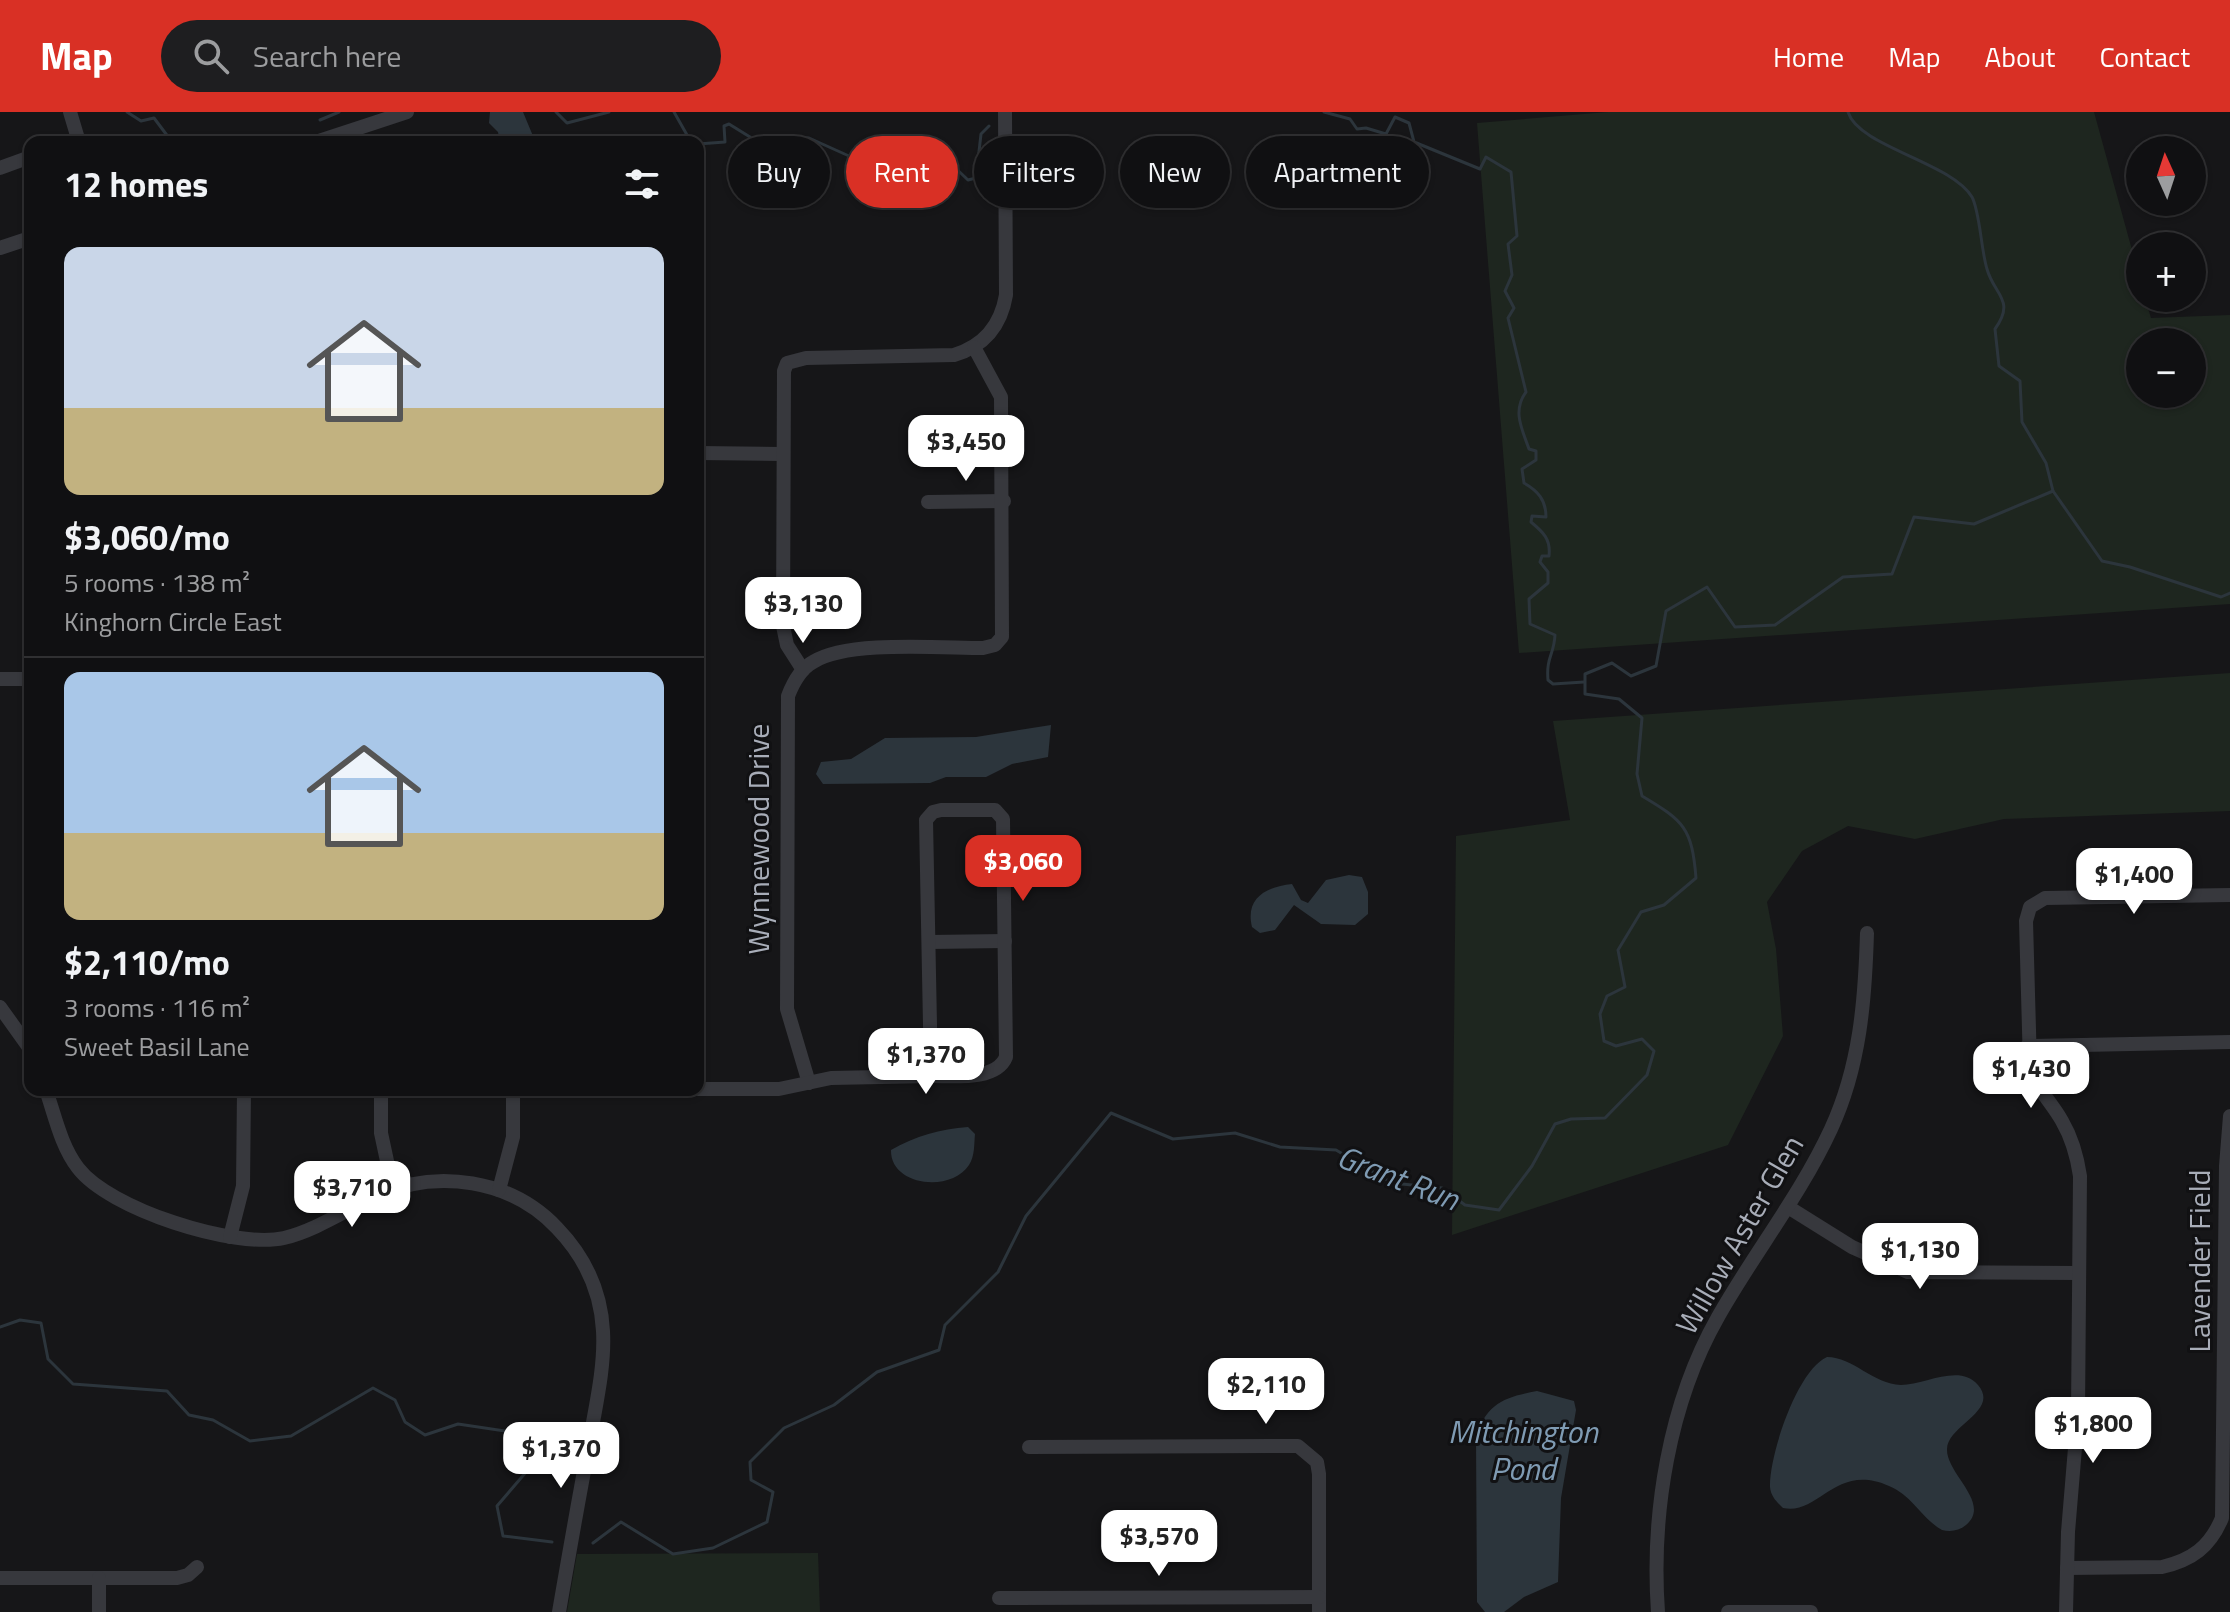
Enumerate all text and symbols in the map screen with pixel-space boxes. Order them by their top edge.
search box [161,20,721,92]
text: Map [40,27,113,85]
text: Search here [253,33,402,79]
icon: search [189,34,233,78]
text: Home [1773,35,1844,78]
text: Map [1888,35,1941,78]
text: About [1985,35,2055,78]
text: Contact [2099,35,2190,78]
chip: Buy [728,136,830,208]
chip: Rent [846,136,958,208]
chip: Filters [974,136,1104,208]
chip: New [1120,136,1230,208]
chip: Apartment [1246,136,1429,208]
north arrow [2126,136,2206,216]
map controls [2126,136,2206,408]
text: 12 homes [64,158,208,210]
icon: filters [620,162,664,206]
button: + [2126,232,2206,312]
icon: home [292,299,436,443]
button: − [2126,328,2206,408]
pin: $3,450 [901,415,1031,483]
text: $3,450 [926,421,1006,460]
text: $3,060/mo [64,511,230,563]
text: 5 rooms · 138 m² [64,563,250,602]
pin: $3,130 [738,577,868,645]
text: $3,130 [763,583,843,622]
text: Kinghorn Circle East [64,602,282,641]
icon: home [292,724,436,868]
street label: Wynnewood Drive [735,724,781,954]
pin: $3,060 [958,835,1088,903]
text: $3,060 [983,841,1063,880]
pin: $1,400 [2069,848,2199,916]
text: $1,400 [2094,854,2174,893]
text: $2,110/mo [64,936,230,988]
text: 3 rooms · 116 m² [64,988,250,1027]
text: Sweet Basil Lane [64,1027,250,1066]
pin: $1,370 [861,1028,991,1096]
text: $1,370 [886,1034,966,1073]
pin: $1,430 [1966,1042,2096,1110]
text: $1,430 [1991,1048,2071,1087]
street label: Willow Aster Glen [1663,1126,1815,1343]
water label: Grant Run [1330,1132,1467,1223]
pin: $3,710 [287,1161,417,1229]
text: $3,710 [312,1167,392,1206]
street label: Lavender Field [2176,1170,2222,1352]
pin: $1,130 [1855,1223,1985,1291]
text: $1,130 [1880,1229,1960,1268]
pin: $2,110 [1201,1358,1331,1426]
text: $2,110 [1226,1364,1306,1403]
pin: $1,800 [2028,1397,2158,1465]
text: $1,800 [2053,1403,2133,1442]
water label: Mitchington Pond [1448,1407,1599,1492]
pin: $1,370 [496,1422,626,1490]
text: $1,370 [521,1428,601,1467]
pin: $3,570 [1094,1510,1224,1578]
text: $3,570 [1119,1516,1199,1555]

